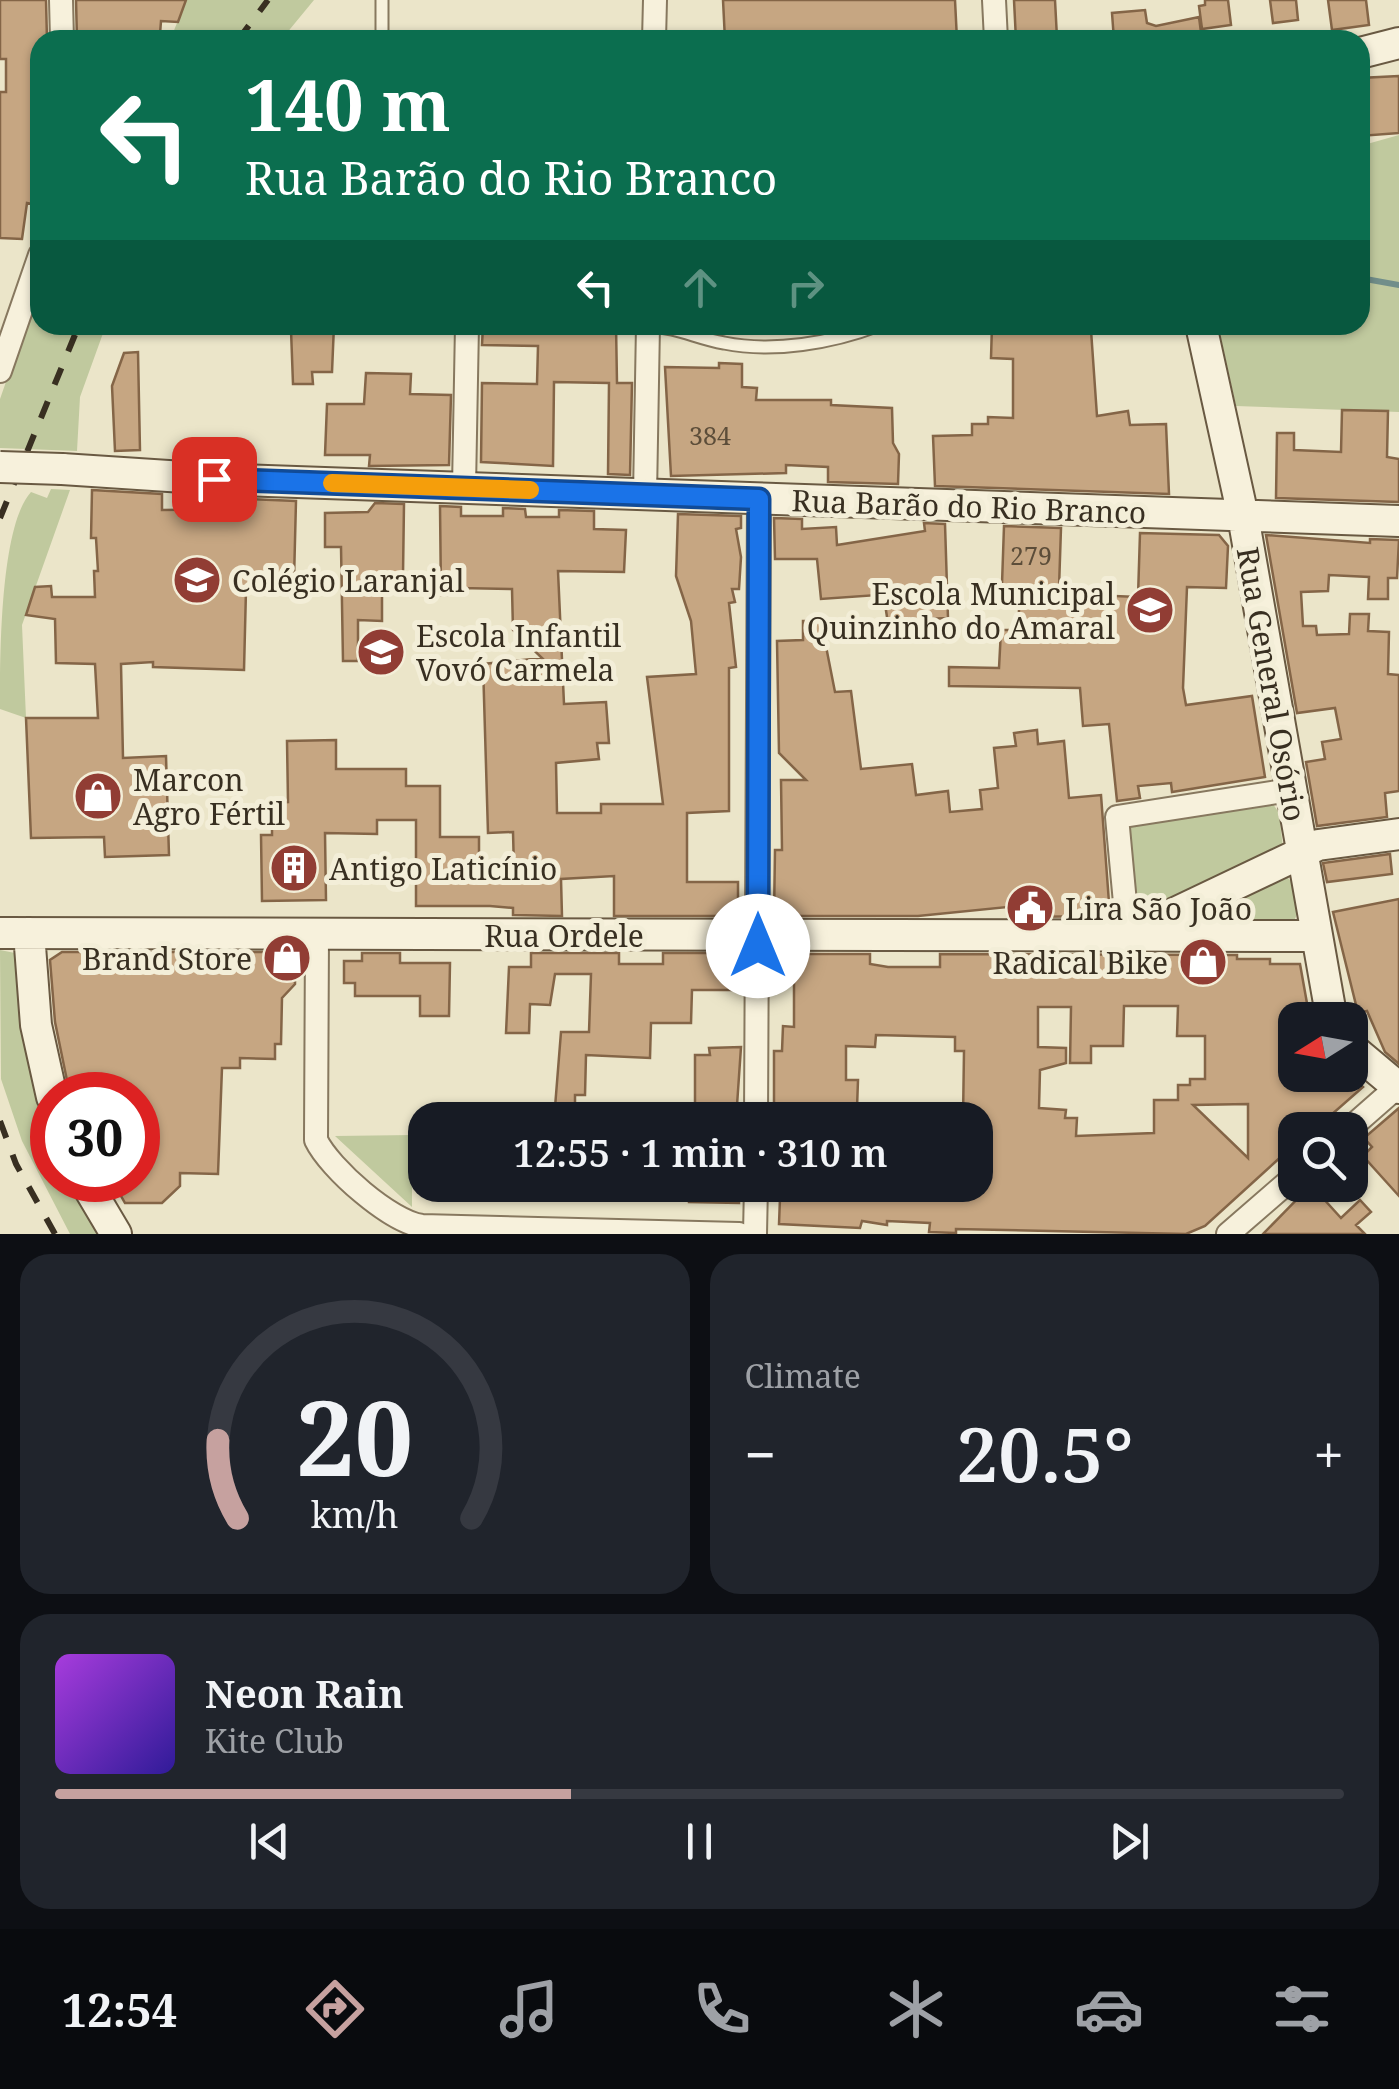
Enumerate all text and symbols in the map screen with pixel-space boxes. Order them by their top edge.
text: 140 m [245,56,451,152]
icon: left [80,70,210,200]
text: Rua Barão do Rio Branco [245,147,777,208]
icon: left [568,260,623,315]
icon: ahead [673,260,728,315]
icon: right [778,260,833,315]
house number: 384 [689,418,731,452]
pin [172,437,257,522]
icon: arrive [187,452,242,507]
street label: Rua Barão do Rio Branco [791,479,1147,533]
house number: 279 [1010,538,1052,572]
street label: Rua General Osório [1228,544,1316,824]
school or university icon: Colégio Laranjal [171,554,223,606]
place label: Colégio Laranjal [232,560,464,601]
place label: Escola Municipal Quinzinho do Amaral [807,573,1115,648]
school or university icon: Escola Municipal Quinzinho do Amaral [1124,584,1176,636]
place label: Escola Infantil Vovó Carmela [416,615,621,690]
school or university icon: Escola Infantil Vovó Carmela [355,626,407,678]
place label: Marcon Agro Fértil [133,759,285,834]
shop icon: Marcon Agro Fértil [72,770,124,822]
building icon: Antigo Laticínio [268,842,320,894]
place label: Antigo Laticínio [329,848,557,889]
public building icon: Lira São João [1004,882,1056,934]
place label: Lira São João [1065,888,1252,929]
position arrow [706,894,810,998]
street label: Rua Ordele [484,915,644,956]
shop icon: Brand Store [261,932,313,984]
shop icon: Radical Bike [1177,936,1229,988]
place label: Brand Store [82,938,252,979]
place label: Radical Bike [992,942,1168,983]
north arrow [1278,1002,1368,1092]
map controls [1278,1002,1368,1202]
speed limit sign: 30 [30,1072,160,1202]
button: search [1278,1112,1368,1202]
text: 12:55 · 1 min · 310 m [513,1126,888,1178]
text: Climate [745,1354,861,1397]
text: 20 [296,1365,414,1506]
text: 20.5° [956,1402,1134,1504]
text: − [745,1416,776,1491]
text: + [1313,1416,1344,1491]
text: km/h [311,1490,399,1538]
text: Neon Rain [205,1667,404,1719]
text: Kite Club [205,1719,344,1762]
icon: previous [242,1814,297,1869]
icon: pause [672,1814,727,1869]
icon: next [1102,1814,1157,1869]
icon: directions [300,1974,370,2044]
icon: music [494,1974,564,2044]
icon: phone [687,1974,757,2044]
icon: climate [881,1974,951,2044]
icon: car [1074,1974,1144,2044]
icon: filters [1267,1974,1337,2044]
text: 12:54 [62,1979,177,2040]

